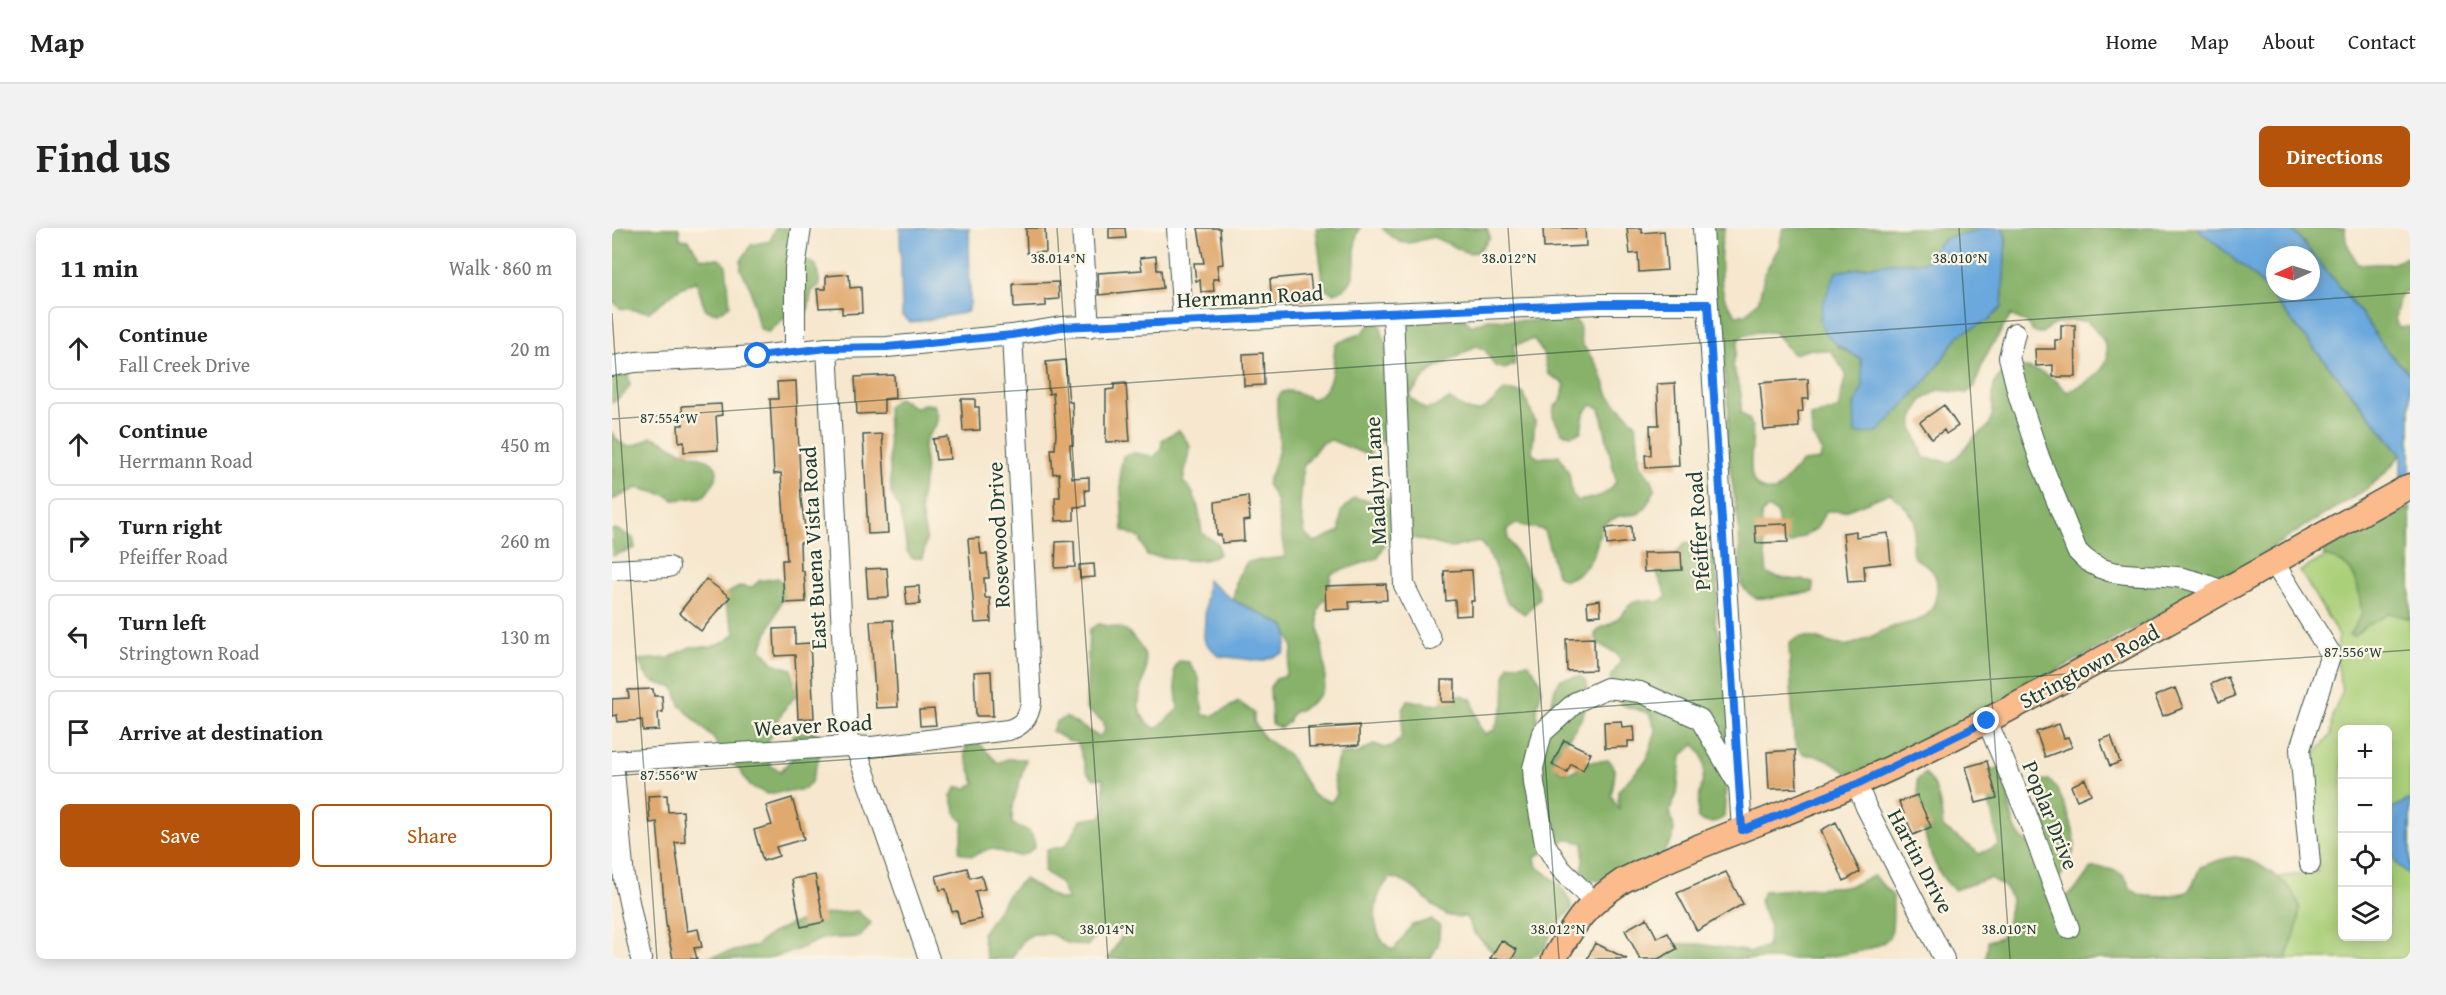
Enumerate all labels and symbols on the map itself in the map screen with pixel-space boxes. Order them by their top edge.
north arrow [2266,246,2320,300]
text: 38.014°N [1031,247,1086,268]
text: 38.012°N [1482,247,1537,268]
text: 38.010°N [1933,247,1988,268]
street label: Herrmann Road [1176,276,1324,316]
route start [744,342,770,368]
text: 87.554°W [640,407,698,428]
street label: Madalyn Lane [1356,416,1394,546]
street label: East Buena Vista Road [792,445,834,650]
street label: Rosewood Drive [978,461,1018,609]
street label: Pfeiffer Road [1678,470,1718,592]
street label: Stringtown Road [2013,615,2165,716]
text: 87.556°W [2324,641,2382,662]
street label: Weaver Road [753,706,873,744]
route end [1973,707,1999,733]
street label: Poplar Drive [2015,756,2087,874]
text: 87.556°W [640,764,698,785]
street label: Hartin Drive [1880,803,1962,919]
text: 38.014°N [1080,918,1135,939]
text: 38.012°N [1531,918,1586,939]
text: 38.010°N [1982,918,2037,939]

